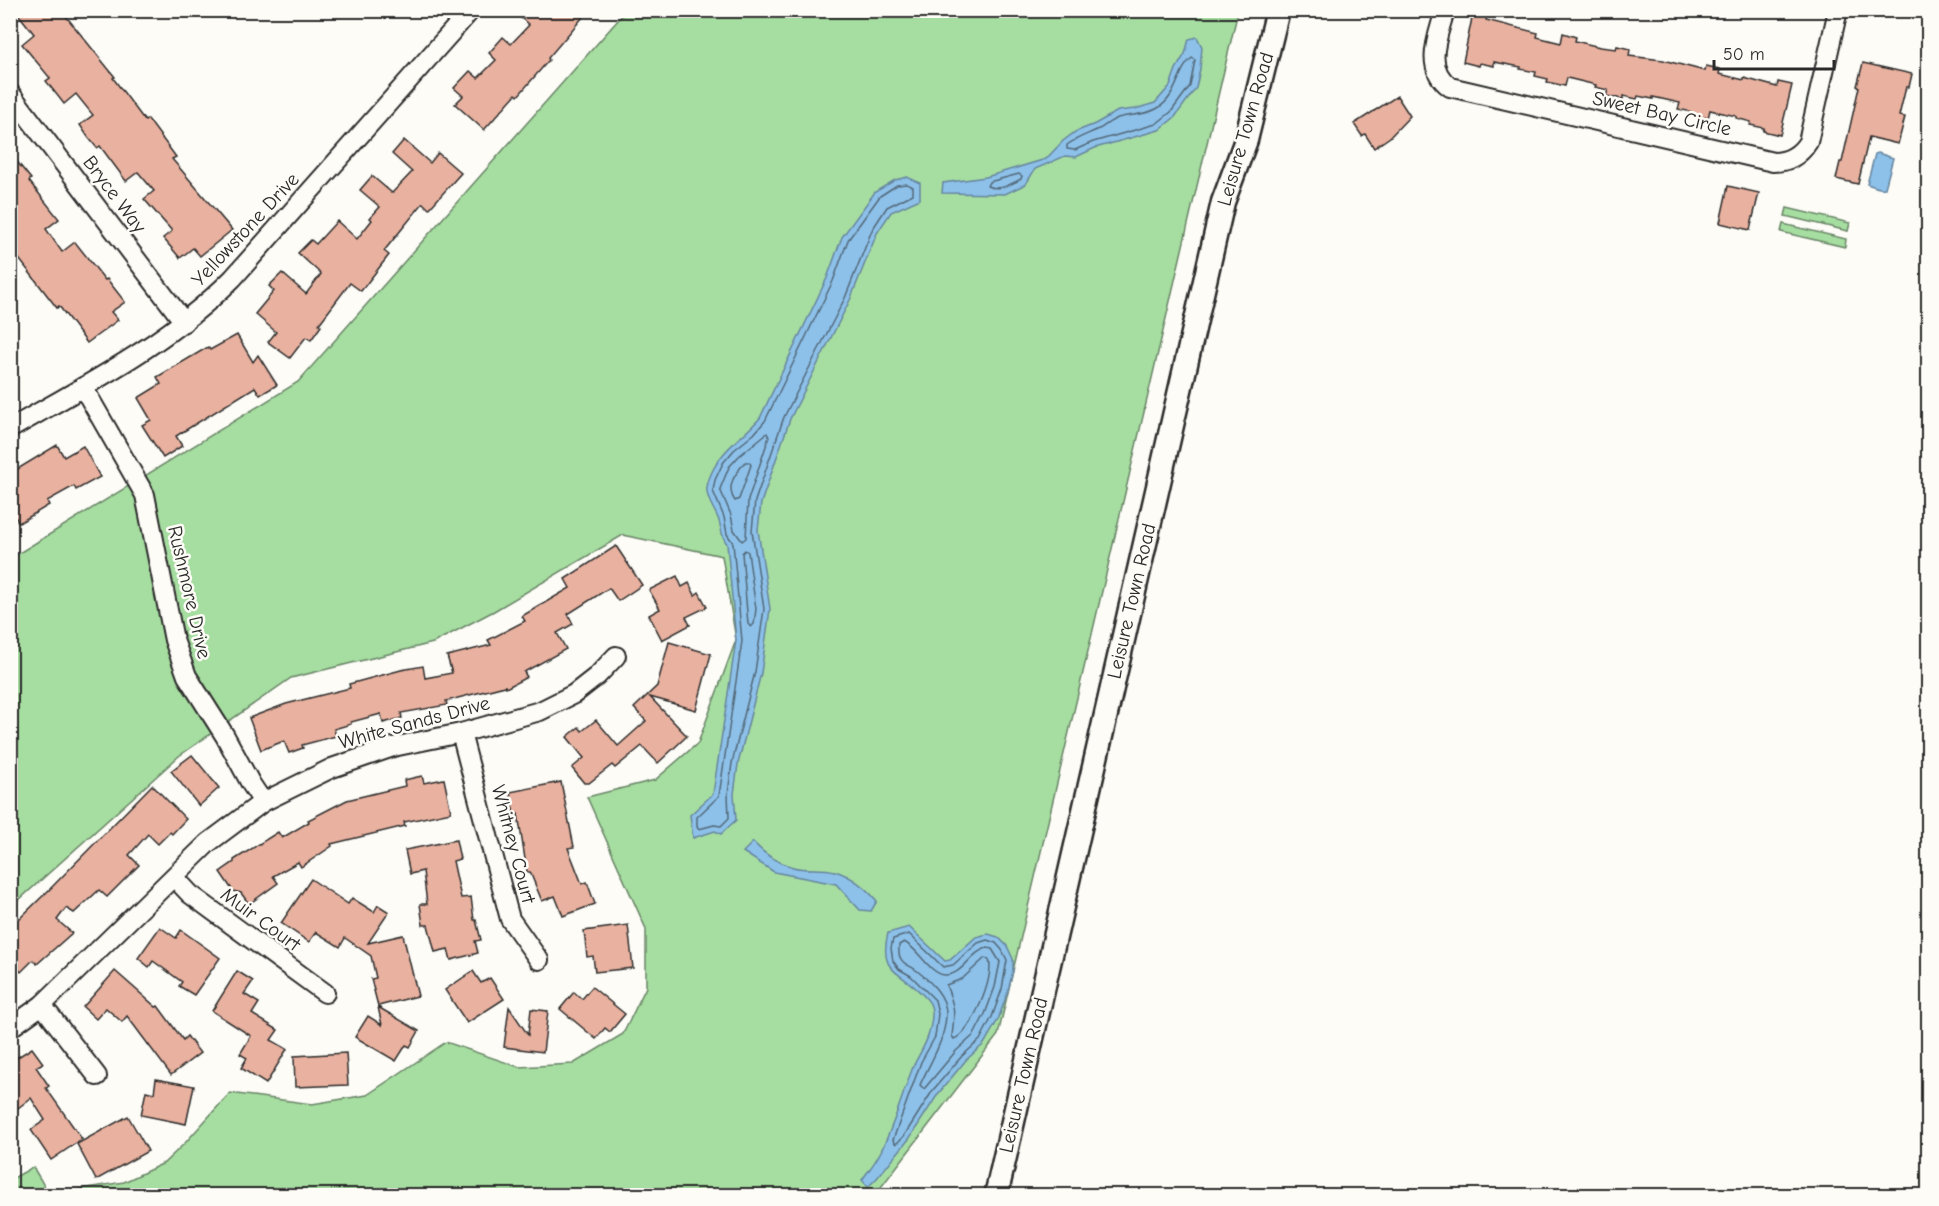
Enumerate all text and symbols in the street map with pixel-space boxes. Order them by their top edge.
scale bar [1714,33,1834,71]
text: 50 m [1723,44,1765,65]
street label: Leisure Town Road [1213,50,1278,209]
street label: Sweet Bay Circle [1590,86,1733,141]
street label: Bryce Way [78,151,151,237]
street label: Yellowstone Drive [187,168,304,291]
street label: Leisure Town Road [1102,521,1161,681]
street label: Rushmore Drive [163,523,216,661]
street label: White Sands Drive [336,691,492,754]
street label: Whitney Court [487,782,541,907]
street label: Muir Court [216,883,306,957]
street label: Leisure Town Road [994,995,1053,1155]

